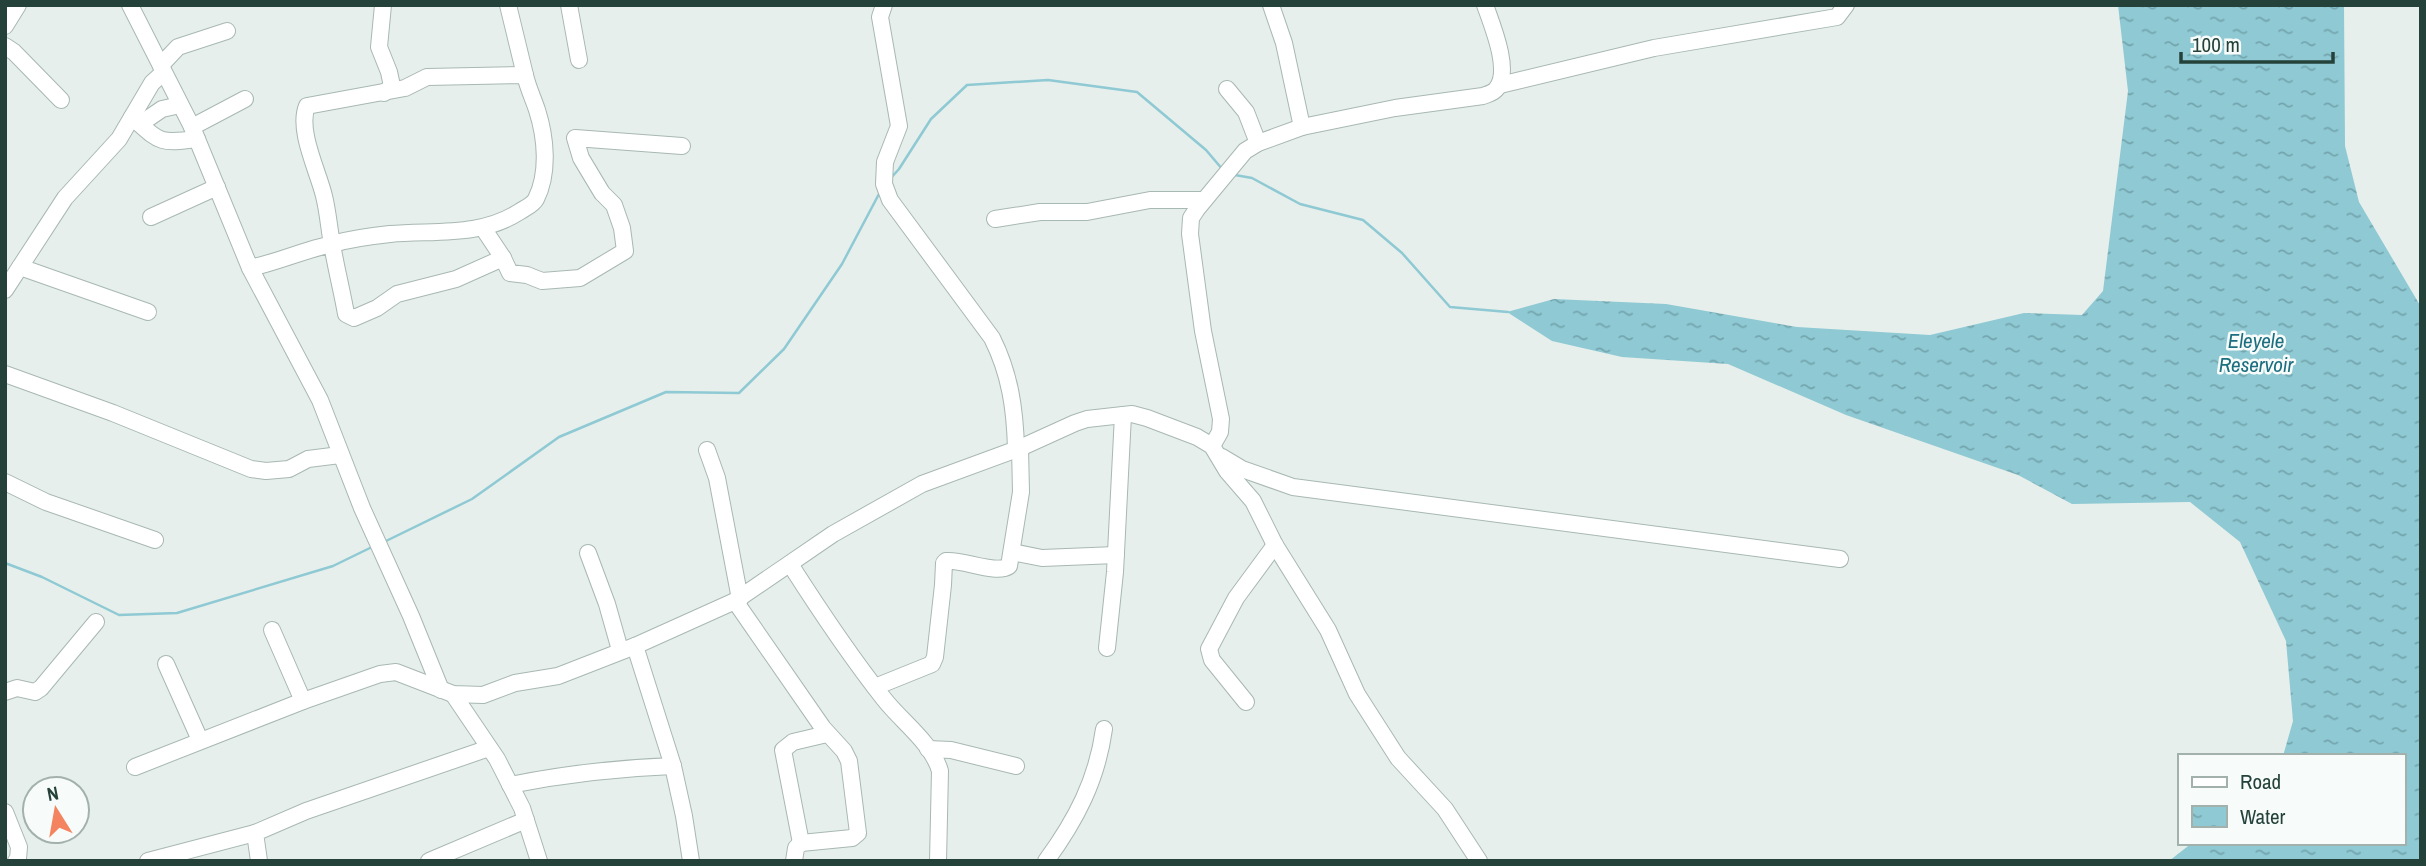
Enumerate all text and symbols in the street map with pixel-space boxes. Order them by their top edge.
scale bar [2181,21,2333,65]
text: 100 m [2192,30,2240,59]
water label: Eleyele Reservoir [2219,326,2295,379]
legend [2178,754,2405,845]
text: Road [2240,767,2281,796]
north arrow [21,775,91,845]
text: N [45,779,61,807]
text: Water [2240,802,2286,831]

